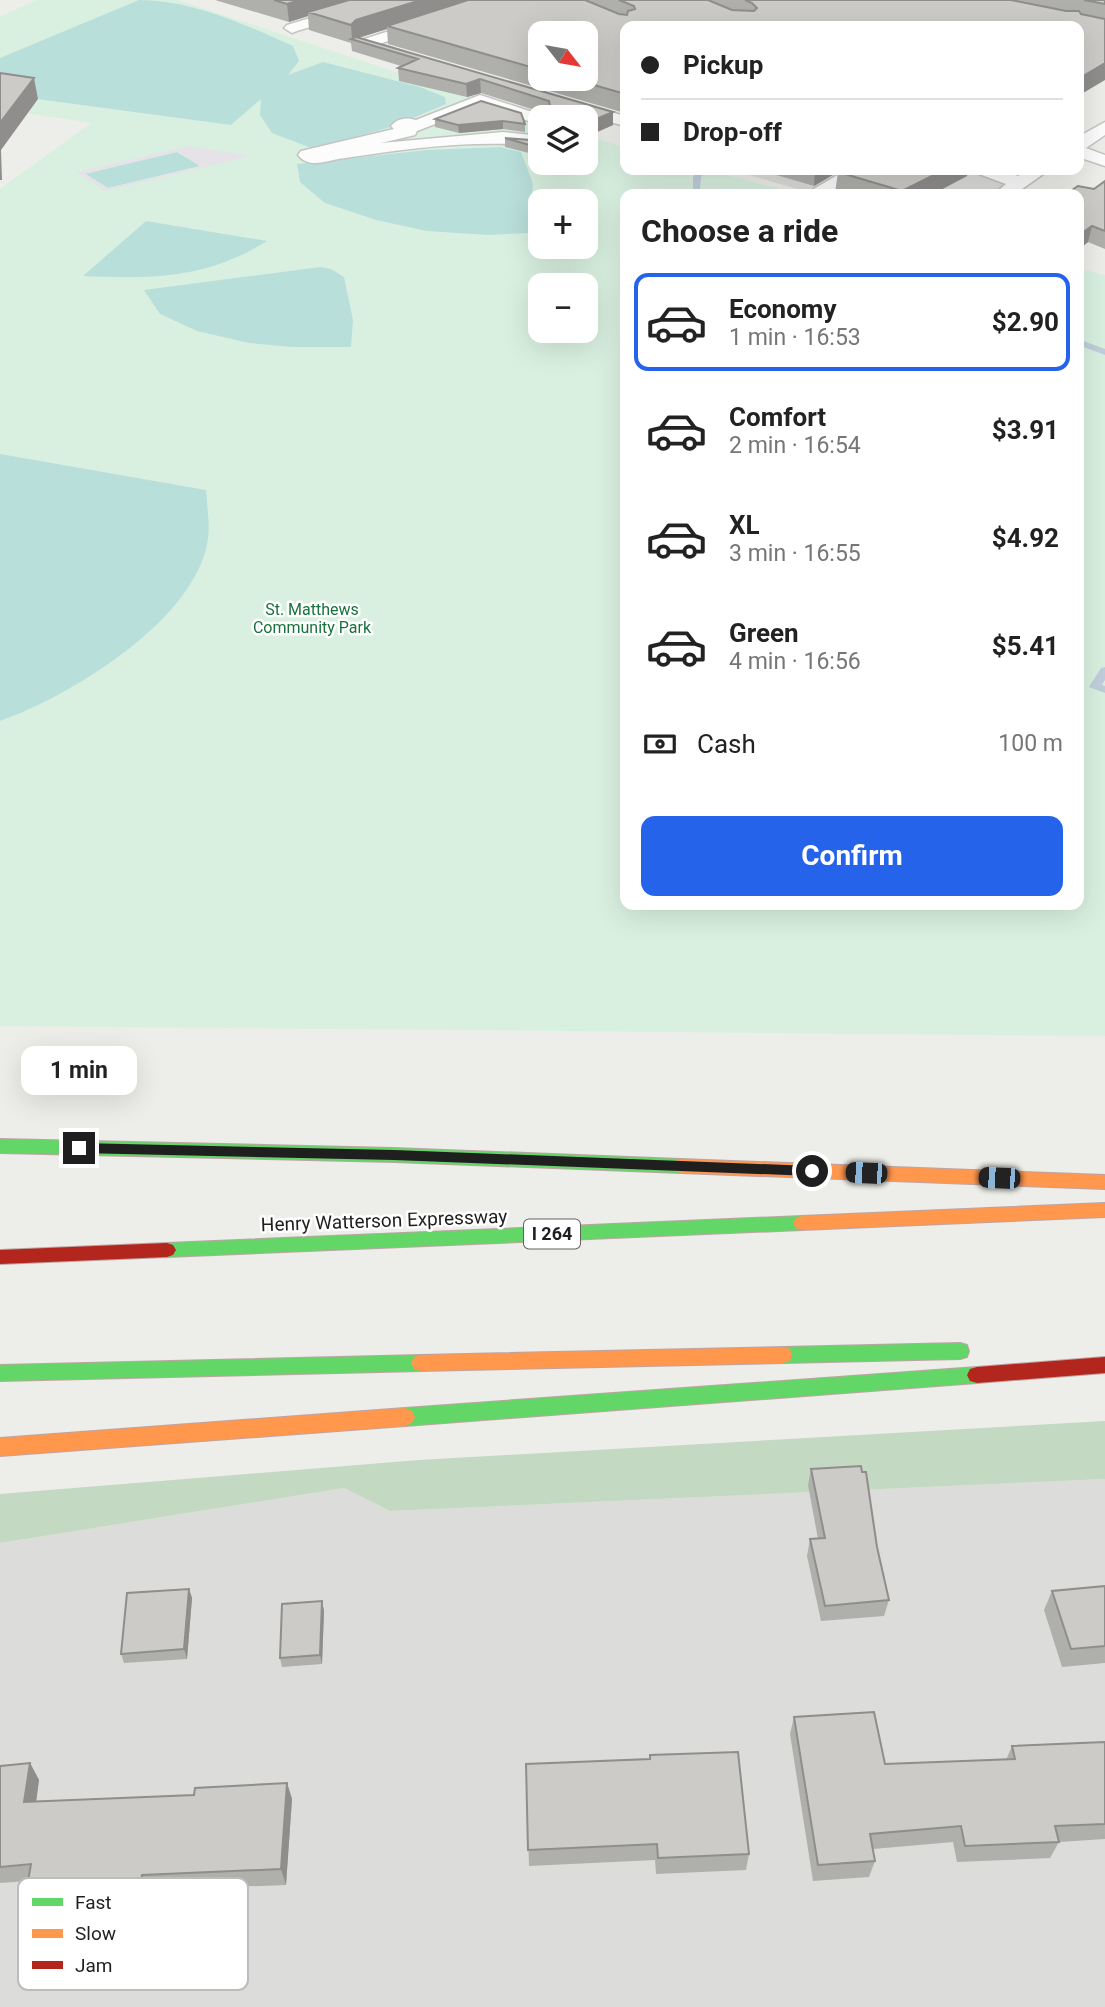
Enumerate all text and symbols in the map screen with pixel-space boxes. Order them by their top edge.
north arrow [528,21,598,91]
map controls [528,21,598,343]
text: Pickup [683,50,763,80]
button: layers [528,105,598,175]
text: Drop-off [683,117,782,147]
button: + [528,189,598,259]
text: Choose a ride [641,212,838,250]
button: − [528,273,598,343]
icon: car [645,291,708,354]
text: Economy [729,294,836,324]
text: $2.90 [992,307,1059,337]
text: 1 min · 16:53 [729,324,861,351]
icon: car [645,399,708,462]
text: Comfort [729,402,826,432]
text: $3.91 [992,415,1059,445]
text: 2 min · 16:54 [729,432,861,459]
icon: car [645,507,708,570]
text: XL [729,510,760,540]
text: $4.92 [992,523,1059,553]
text: 3 min · 16:55 [729,540,861,567]
park label: St. Matthews Community Park [253,600,372,637]
icon: car [645,615,708,678]
text: Green [729,618,799,648]
text: $5.41 [992,631,1059,661]
text: 4 min · 16:56 [729,648,861,675]
icon: cash [641,725,679,763]
text: Cash [697,729,756,759]
text: 100 m [998,730,1063,757]
button: Confirm [641,816,1063,896]
callout: 1 min [21,1046,137,1096]
text: 1 min [50,1057,108,1084]
route end [63,1132,95,1164]
route start [796,1155,828,1187]
car [845,1162,888,1184]
car [978,1167,1021,1189]
street label: Henry Watterson Expressway [260,1205,508,1236]
road number: I 264 [524,1219,580,1248]
legend [18,1878,248,1990]
text: Fast [75,1891,112,1914]
text: Slow [75,1922,116,1945]
text: Jam [75,1954,112,1977]

